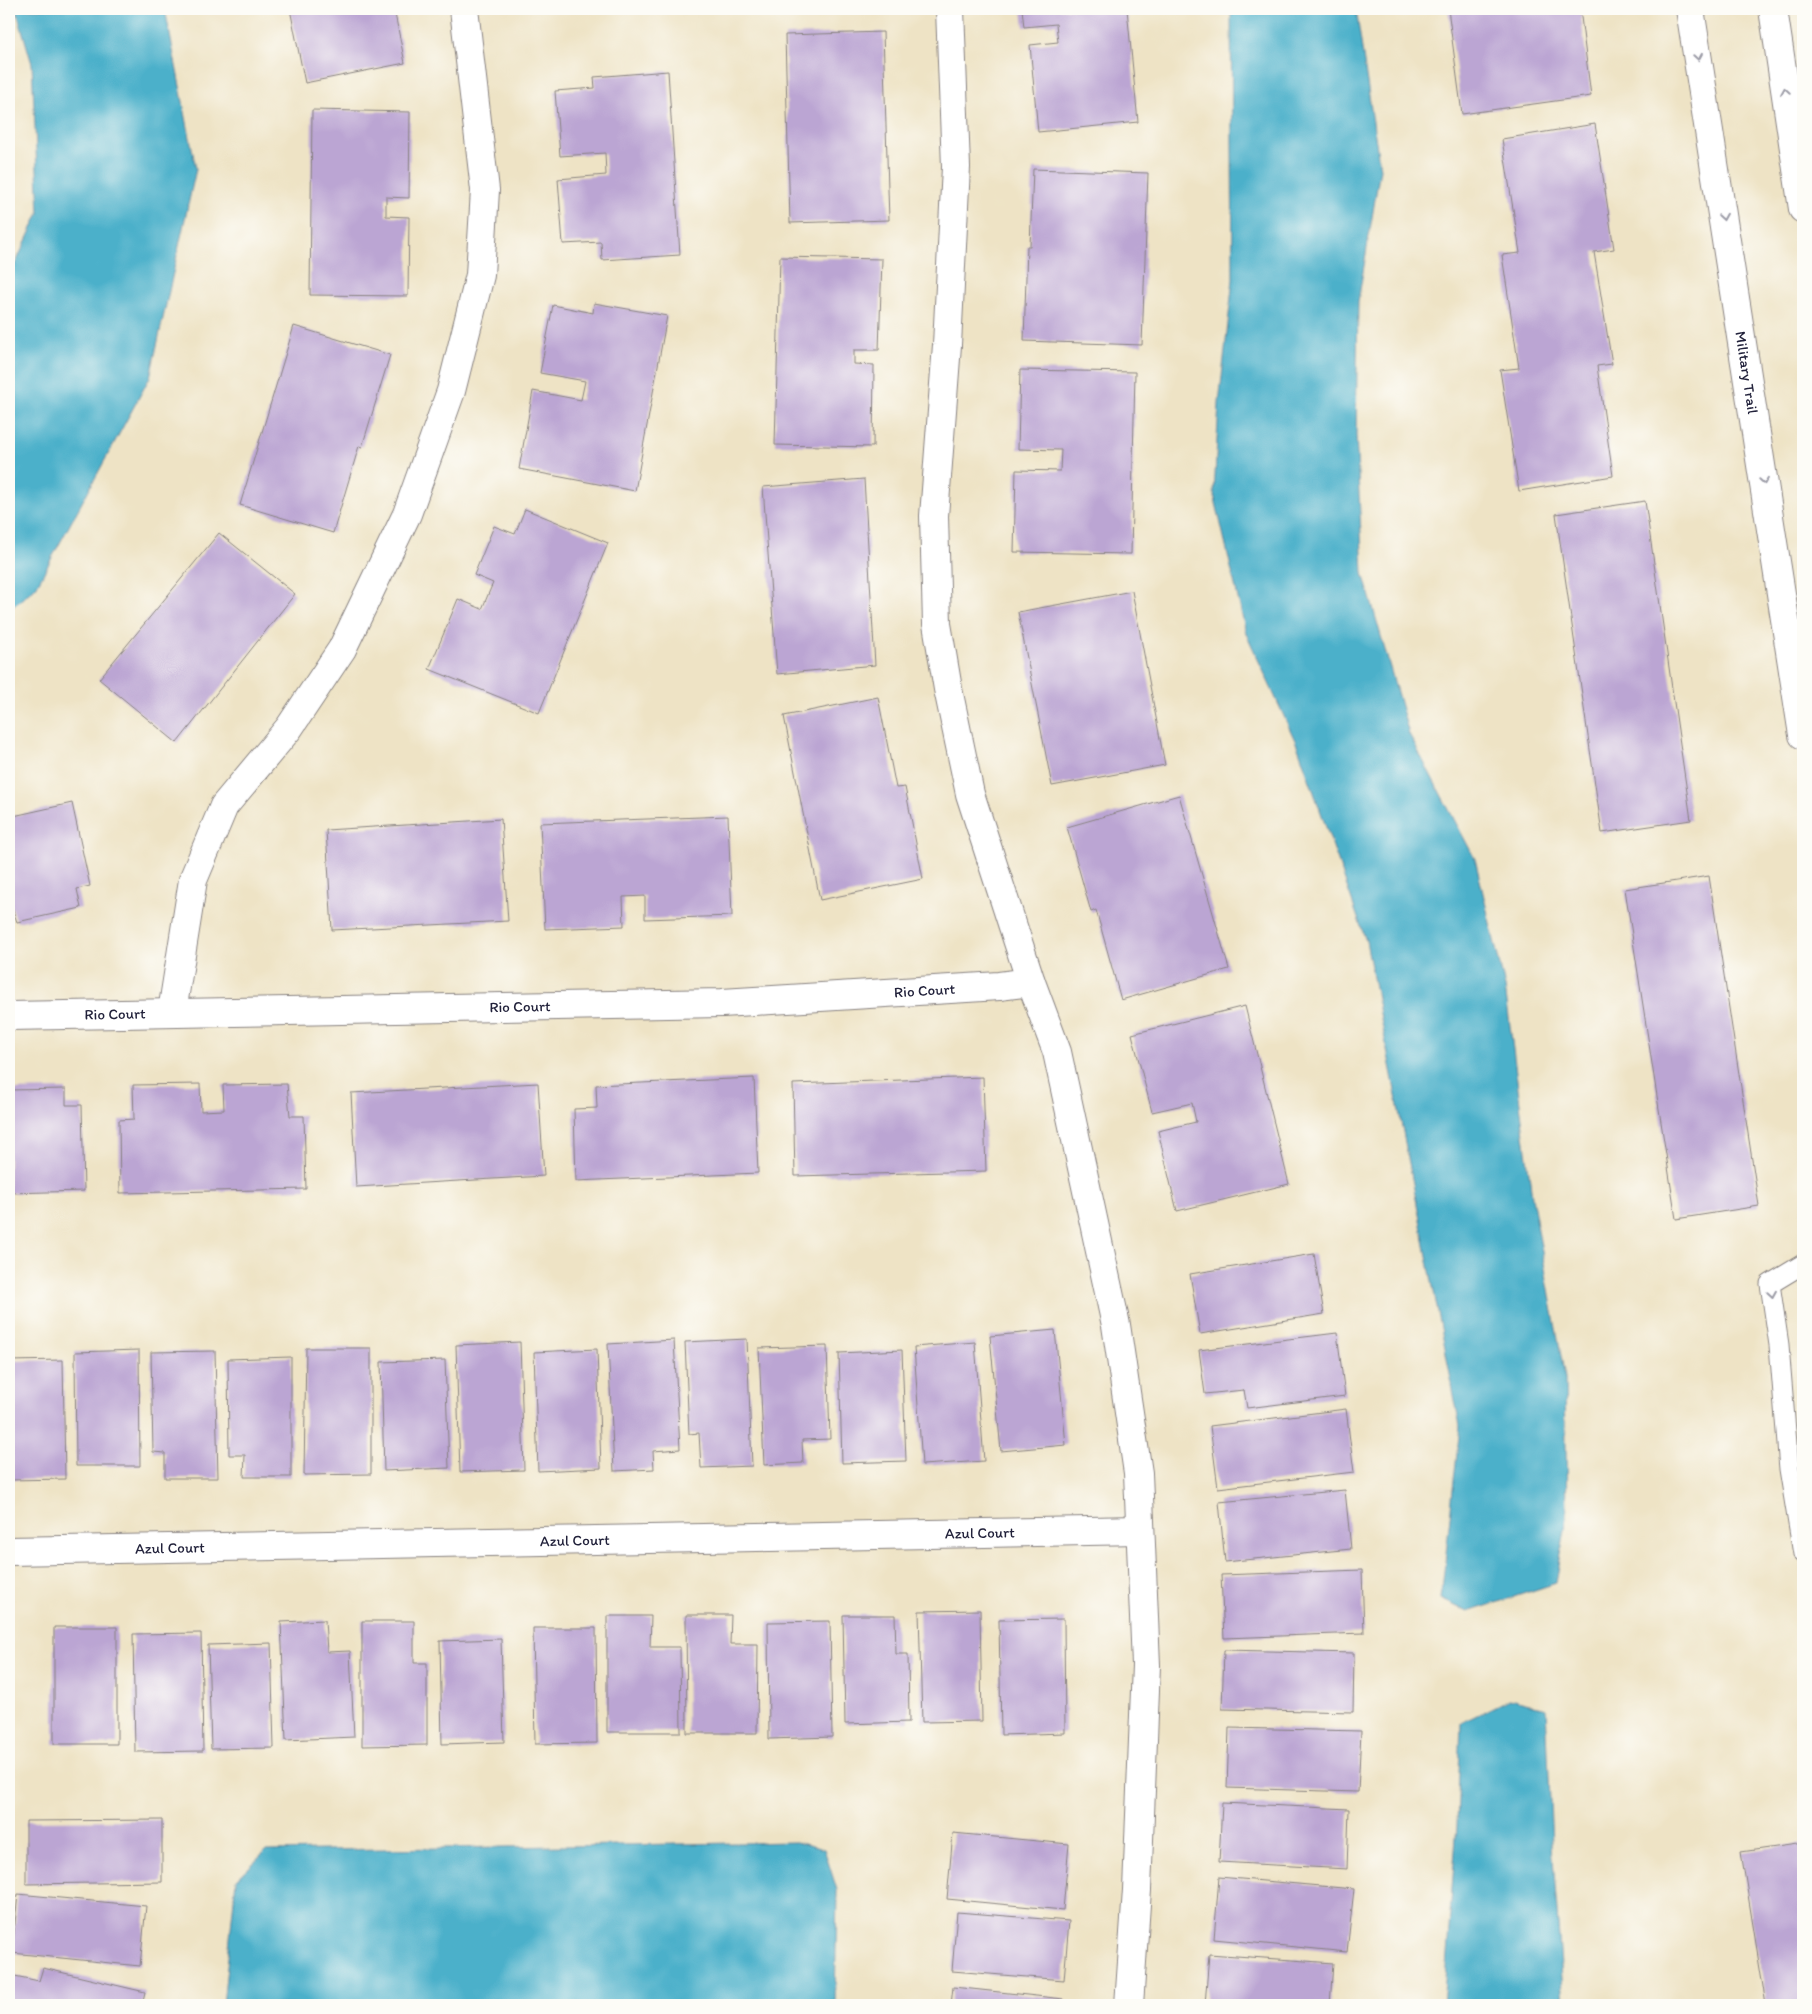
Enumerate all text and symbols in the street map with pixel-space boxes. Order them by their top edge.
one-way arrow [1692,53,1702,61]
one-way arrow [1781,87,1791,96]
one-way arrow [1717,213,1727,222]
street label: Military Trail [1731,330,1762,416]
one-way arrow [1758,477,1768,485]
street label: Rio Court [893,980,956,1001]
street label: Rio Court [489,997,551,1016]
street label: Rio Court [84,1005,146,1024]
one-way arrow [1766,1290,1776,1298]
street label: Azul Court [945,1523,1015,1543]
street label: Azul Court [540,1531,610,1550]
street label: Azul Court [135,1538,205,1558]

